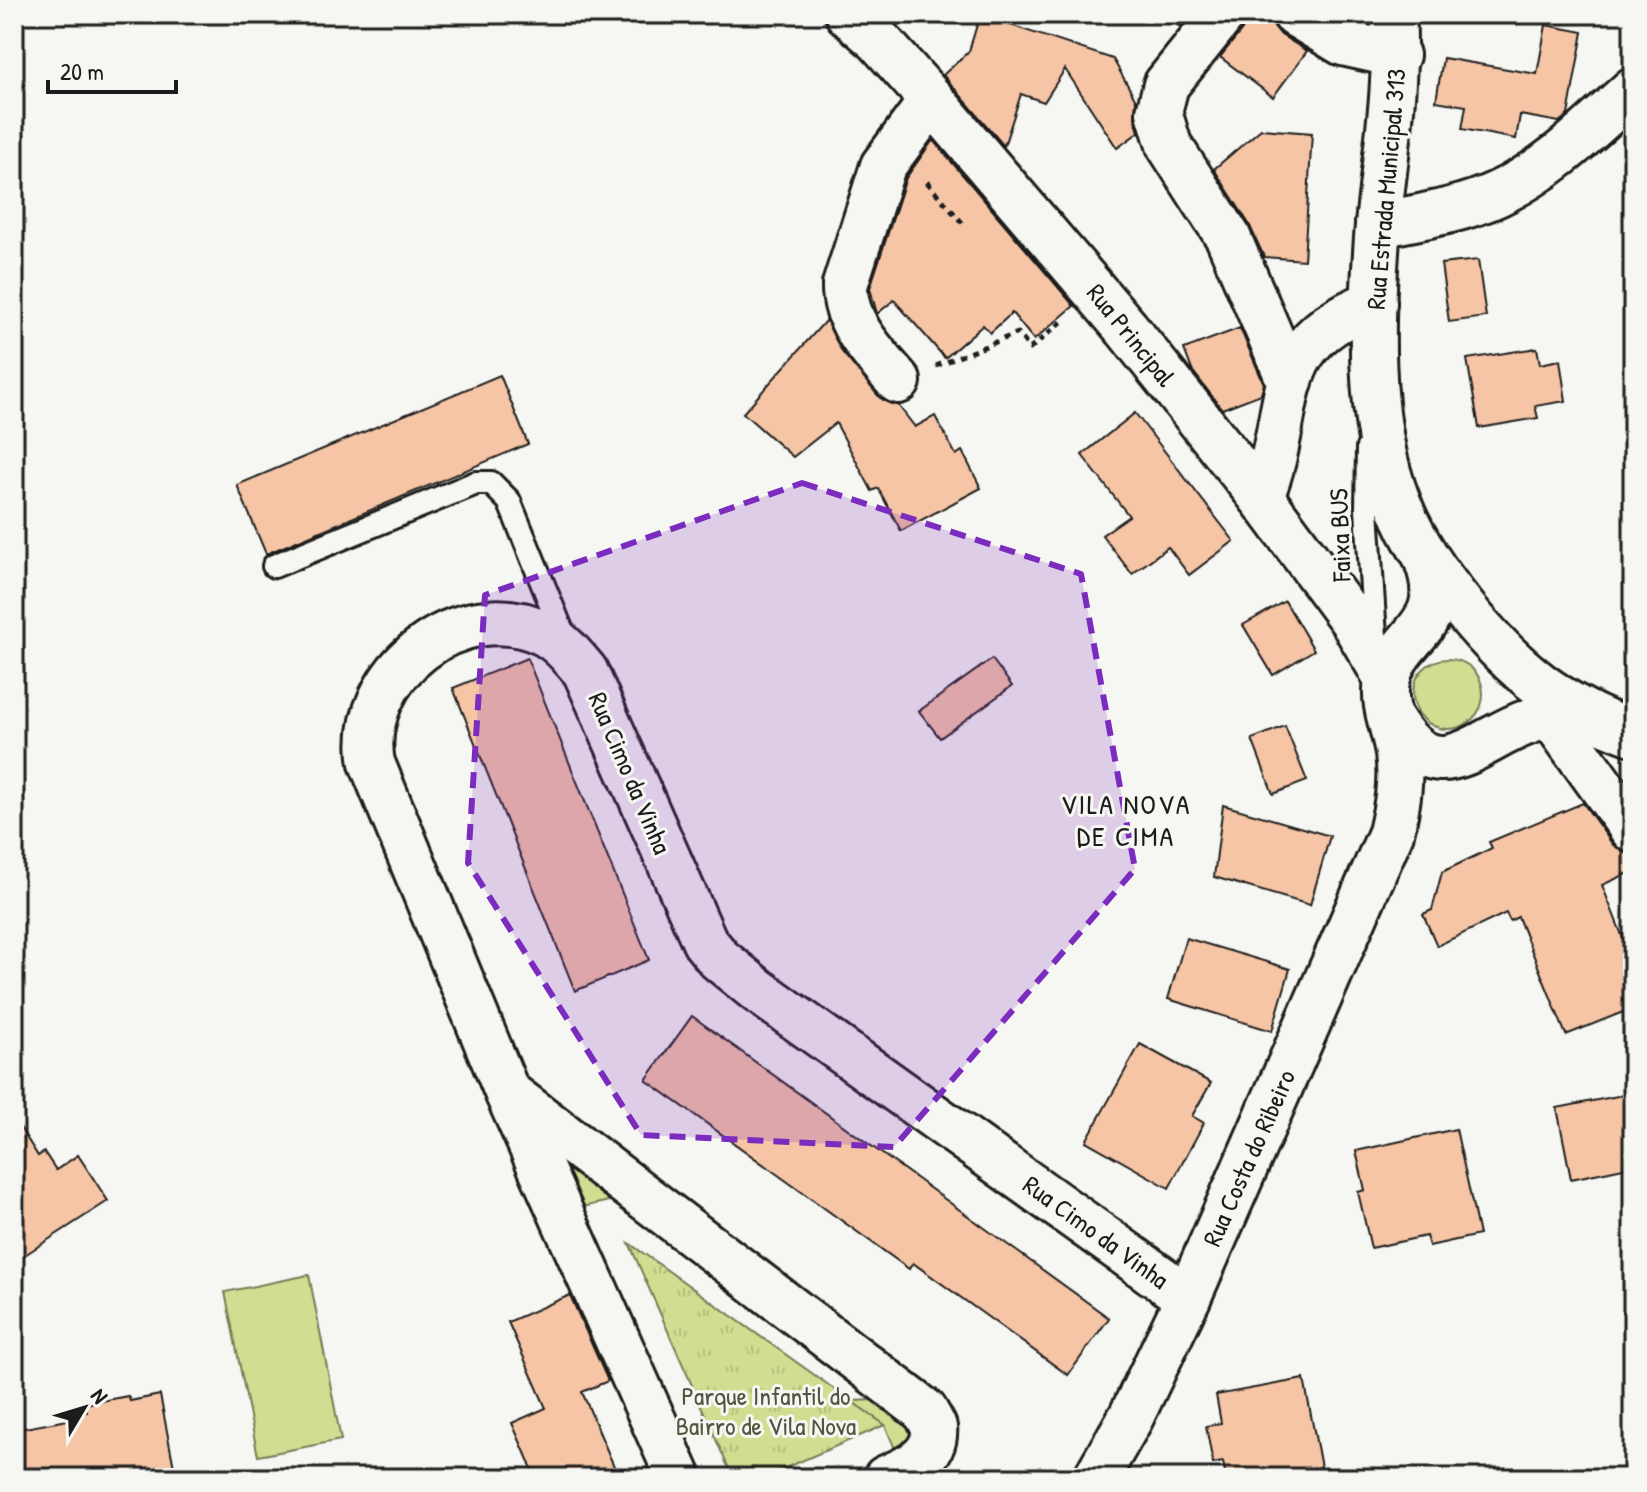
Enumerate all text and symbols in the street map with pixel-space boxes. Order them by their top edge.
scale bar [48,44,176,94]
text: 20 m [60,55,104,87]
street label: Rua Estrada Municipal 313 [1358,67,1413,311]
street label: Rua Principal [1079,276,1184,393]
street label: Faixa BUS [1320,488,1359,583]
street label: Rua Cimo da Vinha [581,687,680,859]
district label: VILA NOVA DE CIMA [1061,785,1191,855]
street label: Rua Costa do Ribeiro [1194,1064,1303,1252]
street label: Rua Cimo da Vinha [1016,1167,1176,1296]
north arrow [44,1368,124,1448]
park label: Parque Infantil do Bairro de Vila Nova [676,1378,856,1443]
text: N [84,1382,115,1410]

